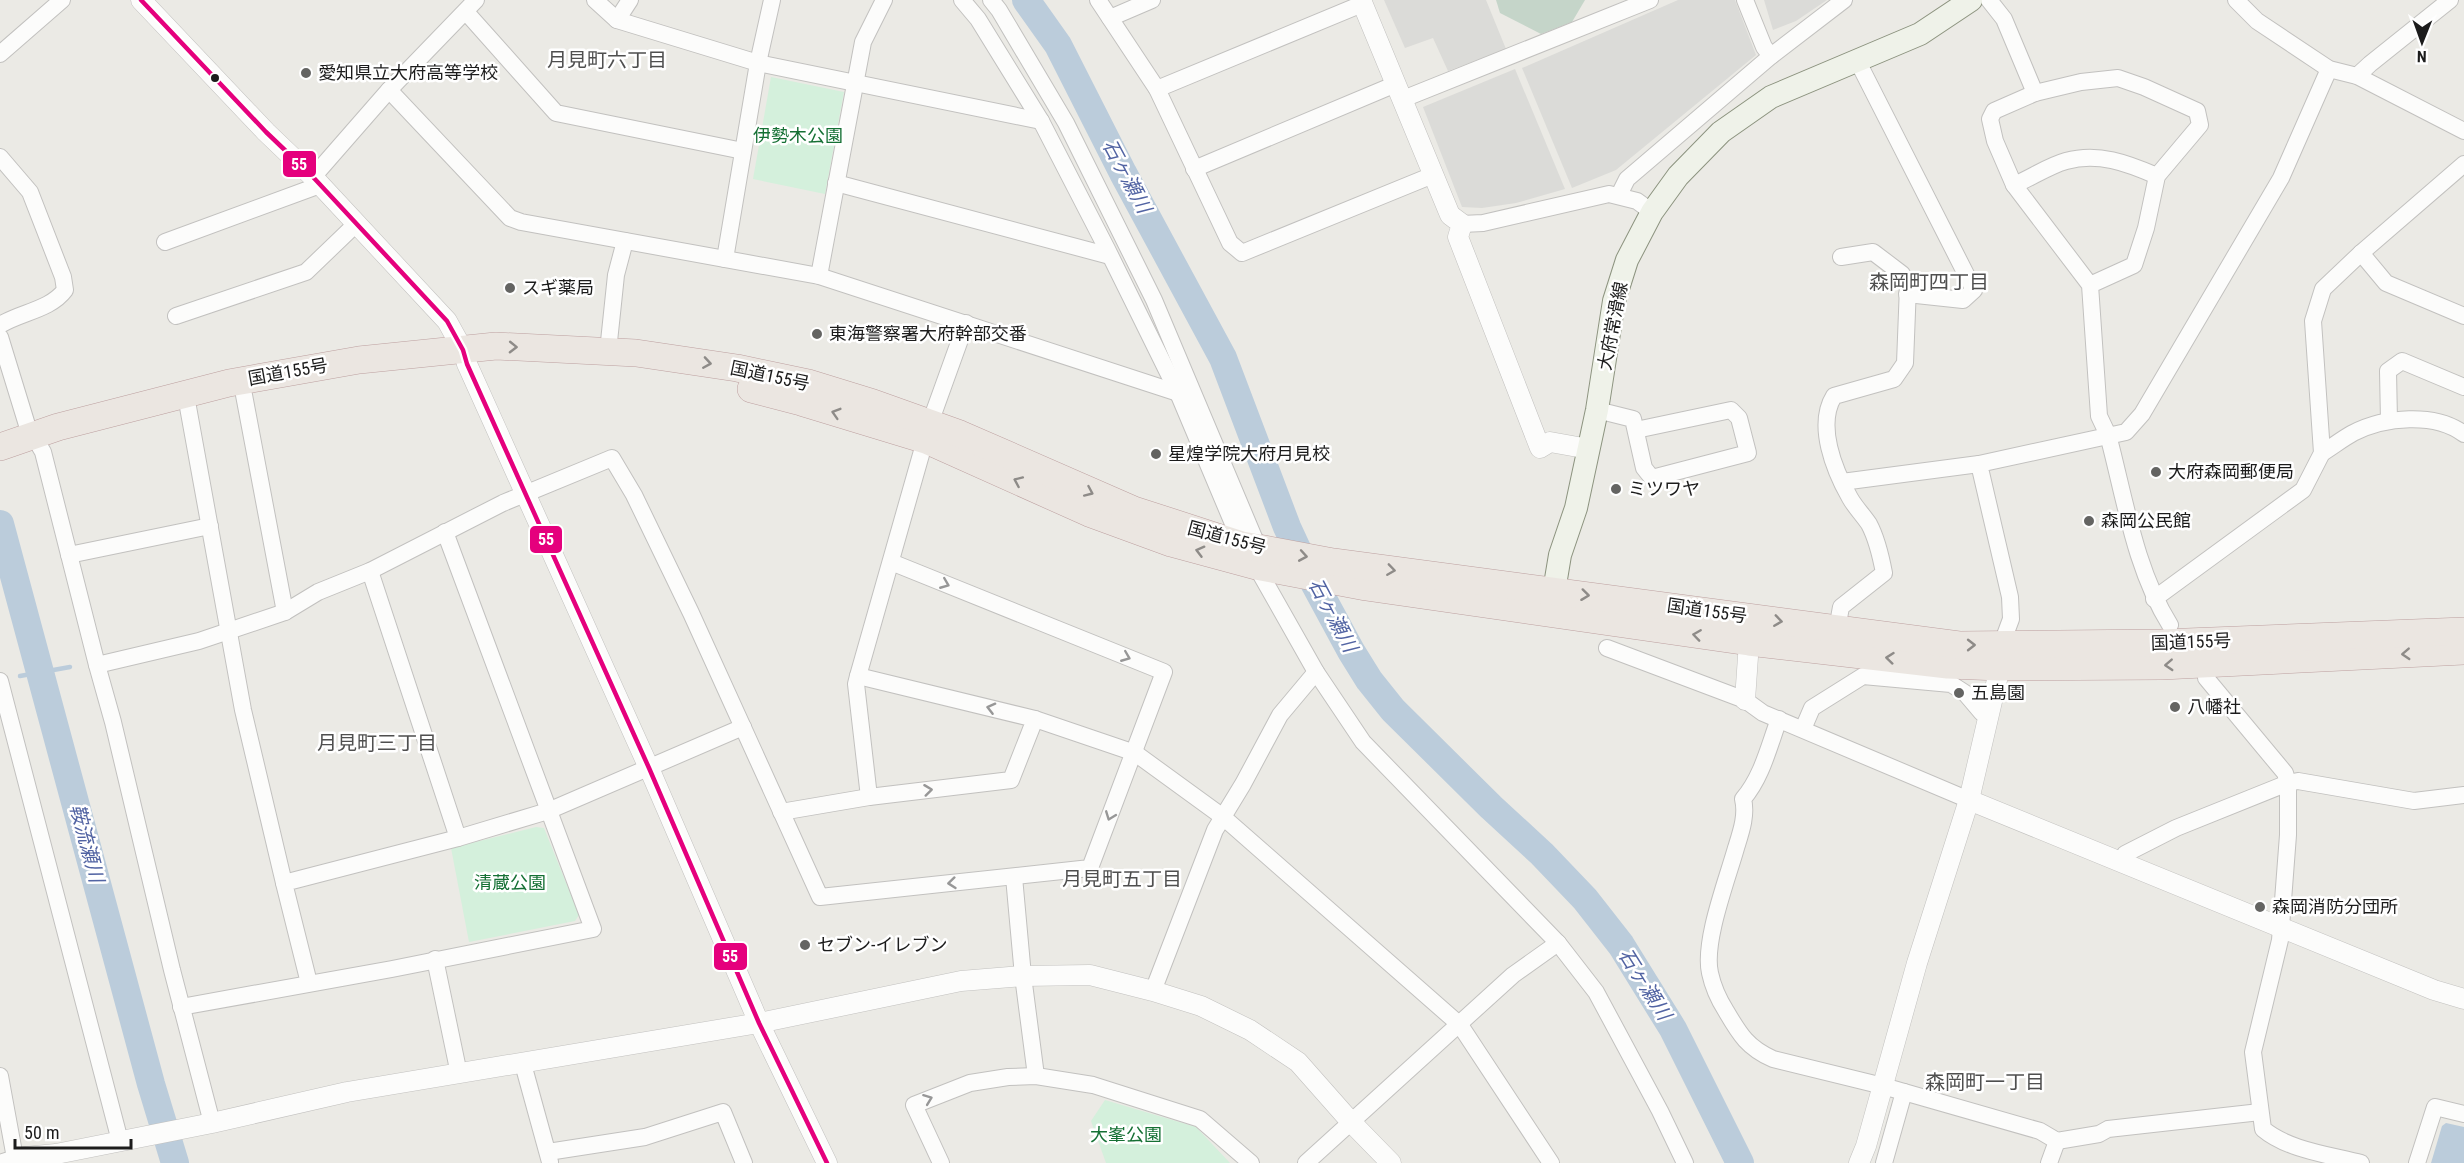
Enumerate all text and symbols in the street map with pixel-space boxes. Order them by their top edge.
north arrow [2392,12,2452,72]
text: N [2417,47,2427,66]
district label: 月見町六丁目 [547,48,667,72]
place label: 愛知県立大府高等学校 [318,62,498,83]
marker: 愛知県立大府高等学校 [299,66,313,80]
unlabelled marker [209,72,221,84]
park label: 伊勢木公園 [753,125,843,146]
water label: 石ヶ瀬川 [1098,135,1157,219]
line badge: 55 [282,150,317,178]
text: 55 [291,155,307,174]
district label: 森岡町四丁目 [1869,270,1989,294]
place label: スギ薬局 [522,277,594,298]
street label: 大府常滑線 [1594,280,1631,372]
marker: スギ薬局 [503,281,517,295]
place label: 東海警察署大府幹部交番 [829,323,1027,344]
marker: 東海警察署大府幹部交番 [810,327,824,341]
one-way arrow [508,340,517,353]
street label: 国道155号 [246,354,329,389]
one-way arrow [701,356,711,369]
street label: 国道155号 [728,357,812,394]
one-way arrow [831,408,841,420]
place label: 星煌学院大府月見校 [1168,443,1330,464]
marker: 星煌学院大府月見校 [1149,447,1163,461]
place label: 大府森岡郵便局 [2168,461,2294,482]
marker: 大府森岡郵便局 [2149,465,2163,479]
one-way arrow [1013,477,1024,489]
place label: ミツワヤ [1628,478,1700,499]
marker: ミツワヤ [1609,482,1623,496]
one-way arrow [1083,484,1094,496]
place label: 森岡公民館 [2101,510,2191,531]
marker: 森岡公民館 [2082,514,2096,528]
street label: 国道155号 [1185,517,1269,558]
line badge: 55 [529,525,563,554]
text: 55 [538,530,554,549]
one-way arrow [1195,546,1205,558]
one-way arrow [1297,549,1307,562]
one-way arrow [1387,563,1396,575]
water label: 石ヶ瀬川 [1304,574,1363,658]
one-way arrow [939,577,950,589]
one-way arrow [1580,588,1589,601]
street label: 国道155号 [1666,594,1748,627]
one-way arrow [1773,615,1783,627]
one-way arrow [1692,629,1701,641]
street label: 国道155号 [2150,630,2232,653]
one-way arrow [1967,639,1976,651]
one-way arrow [2401,647,2410,660]
one-way arrow [1120,650,1131,662]
one-way arrow [1886,652,1895,665]
one-way arrow [2164,659,2173,672]
place label: 五島園 [1971,682,2025,703]
marker: 五島園 [1952,686,1966,700]
place label: 八幡社 [2187,696,2241,717]
marker: 八幡社 [2168,700,2182,714]
one-way arrow [986,703,996,716]
district label: 月見町三丁目 [317,731,437,755]
one-way arrow [923,784,932,796]
water label: 鞍流瀬川 [65,801,109,887]
one-way arrow [1105,810,1118,821]
district label: 月見町五丁目 [1062,867,1182,891]
park label: 清蔵公園 [474,872,546,893]
one-way arrow [948,876,957,889]
place label: 森岡消防分団所 [2272,896,2398,917]
marker: 森岡消防分団所 [2253,900,2267,914]
place label: セブン-イレブン [817,934,947,955]
marker: セブン-イレブン [798,938,812,952]
line badge: 55 [713,942,748,971]
water label: 石ヶ瀬川 [1614,944,1677,1026]
text: 55 [722,947,738,966]
district label: 森岡町一丁目 [1925,1070,2045,1094]
one-way arrow [922,1094,933,1106]
scale bar [15,1112,130,1150]
text: 50 m [24,1122,59,1143]
park label: 大峯公園 [1090,1124,1162,1145]

